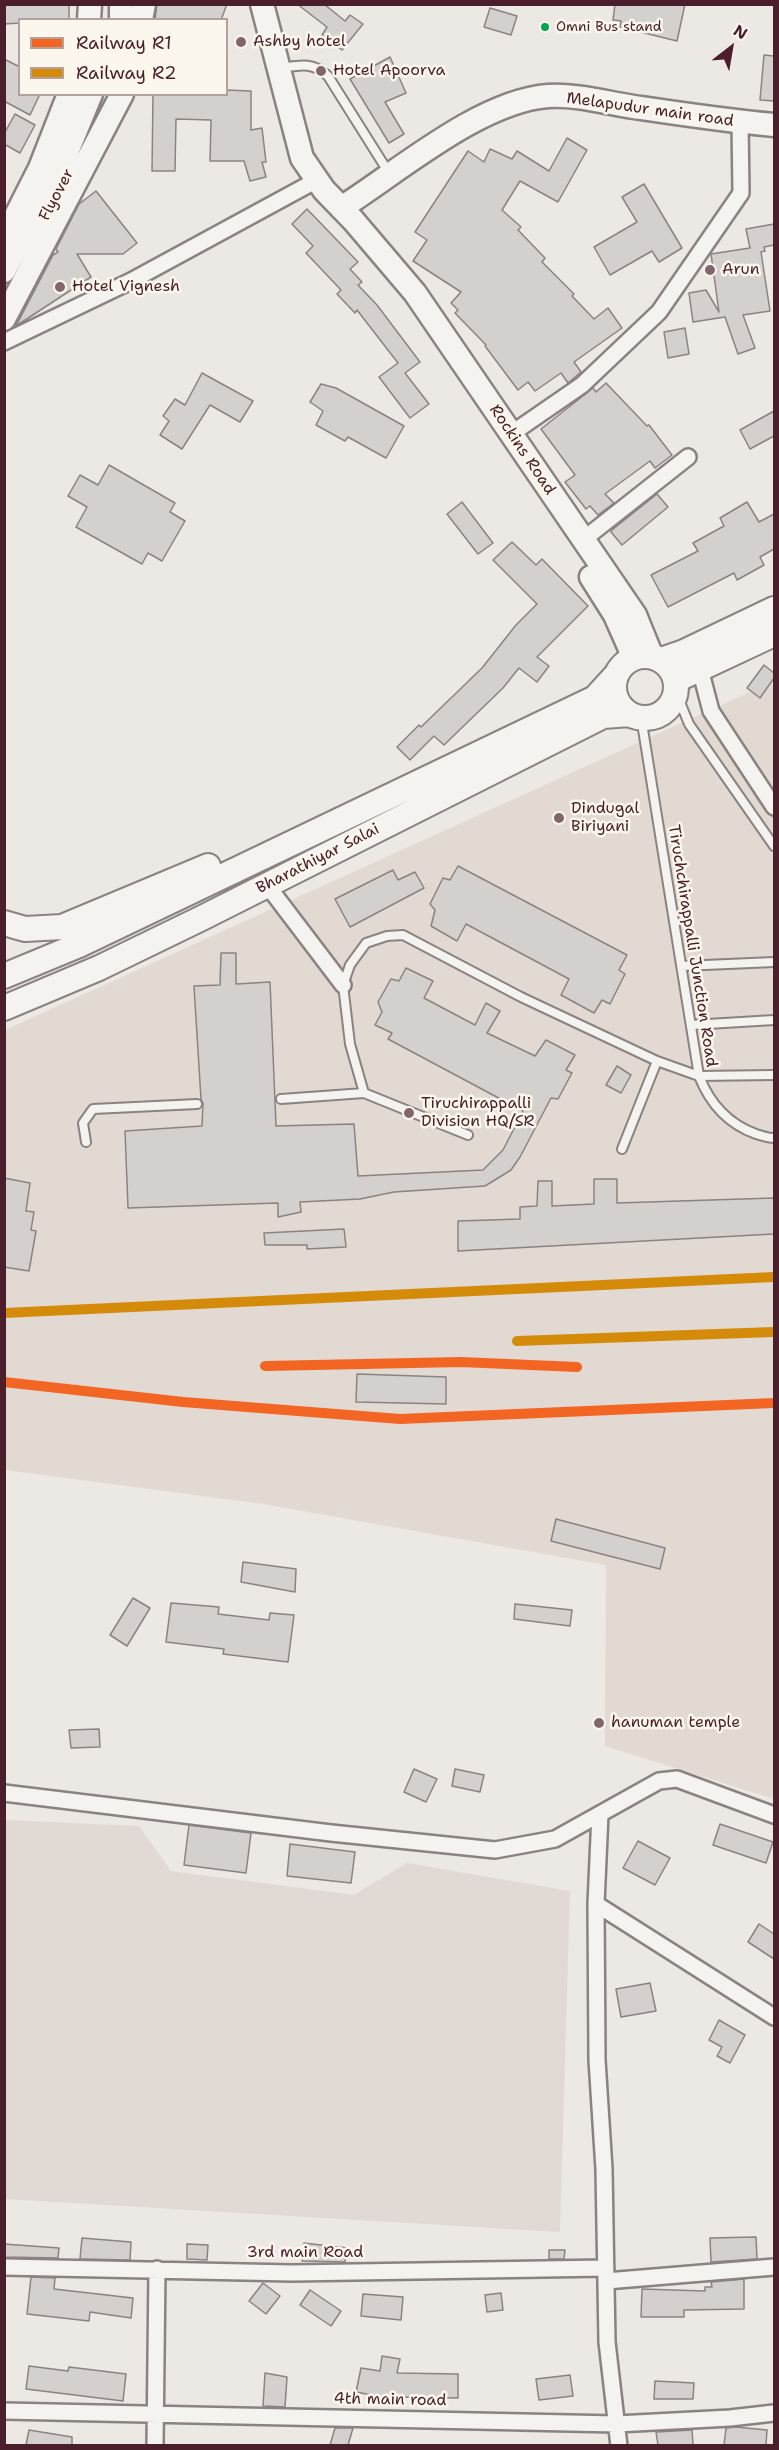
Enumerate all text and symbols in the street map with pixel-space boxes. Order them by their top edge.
legend [18,18,228,96]
north arrow [701,18,761,78]
place label: Omni Bus stand [556,19,662,35]
text: N [730,20,751,44]
marker: Omni Bus stand [539,21,551,33]
text: Railway R1 [76,31,172,55]
place label: Ashby hotel [253,32,346,52]
marker: Ashby hotel [234,35,248,49]
text: Railway R2 [76,61,177,85]
place label: Hotel Apoorva [333,61,445,81]
marker: Hotel Apoorva [314,64,328,78]
street label: Melapudur main road [565,89,735,131]
street label: Flyover [35,166,79,224]
place label: Arun [722,260,759,280]
marker: Arun [703,263,717,277]
place label: Hotel Vignesh [72,277,180,297]
marker: Hotel Vignesh [53,280,67,294]
street label: Rockins Road [485,401,559,499]
place label: Dindugal Biriyani [571,799,639,837]
marker: Dindugal Biriyani [552,811,566,825]
street label: Bharathiyar Salai [253,820,383,898]
street label: Tiruchchirappalli Junction Road [663,823,721,1069]
place label: Tiruchirappalli Division HQ/SR [421,1094,535,1132]
marker: Tiruchirappalli Division HQ/SR [402,1106,416,1120]
place label: hanuman temple [611,1713,740,1733]
marker: hanuman temple [592,1716,606,1730]
street label: 3rd main Road [247,2243,363,2263]
street label: 4th main road [333,2389,447,2411]

